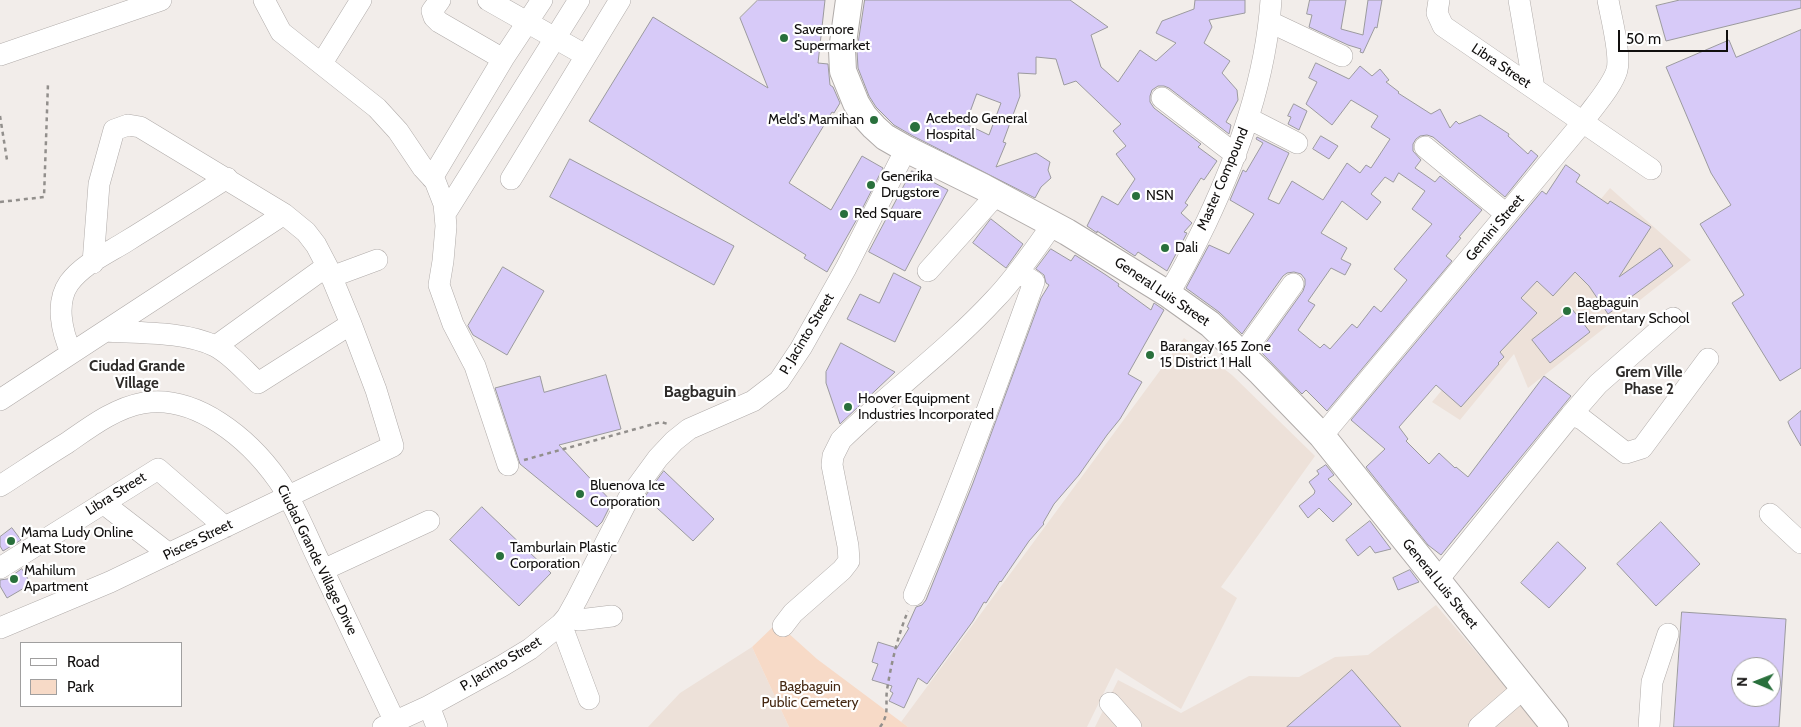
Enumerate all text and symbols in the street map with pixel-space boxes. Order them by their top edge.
scale bar [1621,20,1731,52]
place label: Savemore Supermarket [794,22,870,54]
text: 50 m [1626,30,1661,48]
marker: Savemore Supermarket [778,32,790,44]
street label: Libra Street [1468,40,1534,92]
place label: Acebedo General Hospital [926,111,1027,144]
place label: Meld's Mamihan [768,112,864,128]
marker: Meld's Mamihan [868,114,880,126]
marker: Acebedo General Hospital [908,120,922,134]
street label: Master Compound [1194,125,1252,233]
place label: Generika Drugstore [881,169,939,202]
marker: Generika Drugstore [865,179,877,191]
place label: NSN [1146,188,1174,204]
marker: NSN [1130,190,1142,202]
street label: Gemini Street [1462,191,1528,265]
place label: Red Square [854,206,922,222]
marker: Red Square [838,208,850,220]
place label: Dali [1175,240,1198,256]
marker: Dali [1159,242,1171,254]
street label: General Luis Street [1111,254,1213,330]
street label: P. Jacinto Street [776,290,838,378]
place label: Bagbaguin Elementary School [1577,295,1689,328]
marker: Bagbaguin Elementary School [1561,305,1573,317]
place label: Barangay 165 Zone 15 District 1 Hall [1160,339,1271,372]
marker: Barangay 165 Zone 15 District 1 Hall [1144,349,1156,361]
district label: Ciudad Grande Village [89,358,185,393]
district label: Grem Ville Phase 2 [1615,364,1683,399]
district label: Bagbaguin [664,382,736,402]
place label: Hoover Equipment Industries Incorporated [858,391,994,424]
marker: Hoover Equipment Industries Incorporated [842,401,854,413]
street label: Libra Street [83,469,149,519]
place label: Bluenova Ice Corporation [590,478,665,511]
street label: Ciudad Grande Village Drive [273,482,361,638]
marker: Bluenova Ice Corporation [574,488,586,500]
street label: Pisces Street [161,516,235,564]
place label: Mama Ludy Online Meat Store [21,525,133,558]
marker: Mama Ludy Online Meat Store [5,535,17,547]
street label: General Luis Street [1398,536,1482,632]
place label: Tamburlain Plastic Corporation [510,540,617,572]
marker: Tamburlain Plastic Corporation [494,550,506,562]
place label: Mahilum Apartment [24,563,88,596]
marker: Mahilum Apartment [8,573,20,585]
street label: P. Jacinto Street [457,633,545,695]
legend [20,642,182,707]
text: Road [67,653,100,671]
north arrow [1731,657,1781,707]
text: N [1733,677,1751,687]
text: Park [67,678,94,696]
park label: Bagbaguin Public Cemetery [761,679,859,712]

